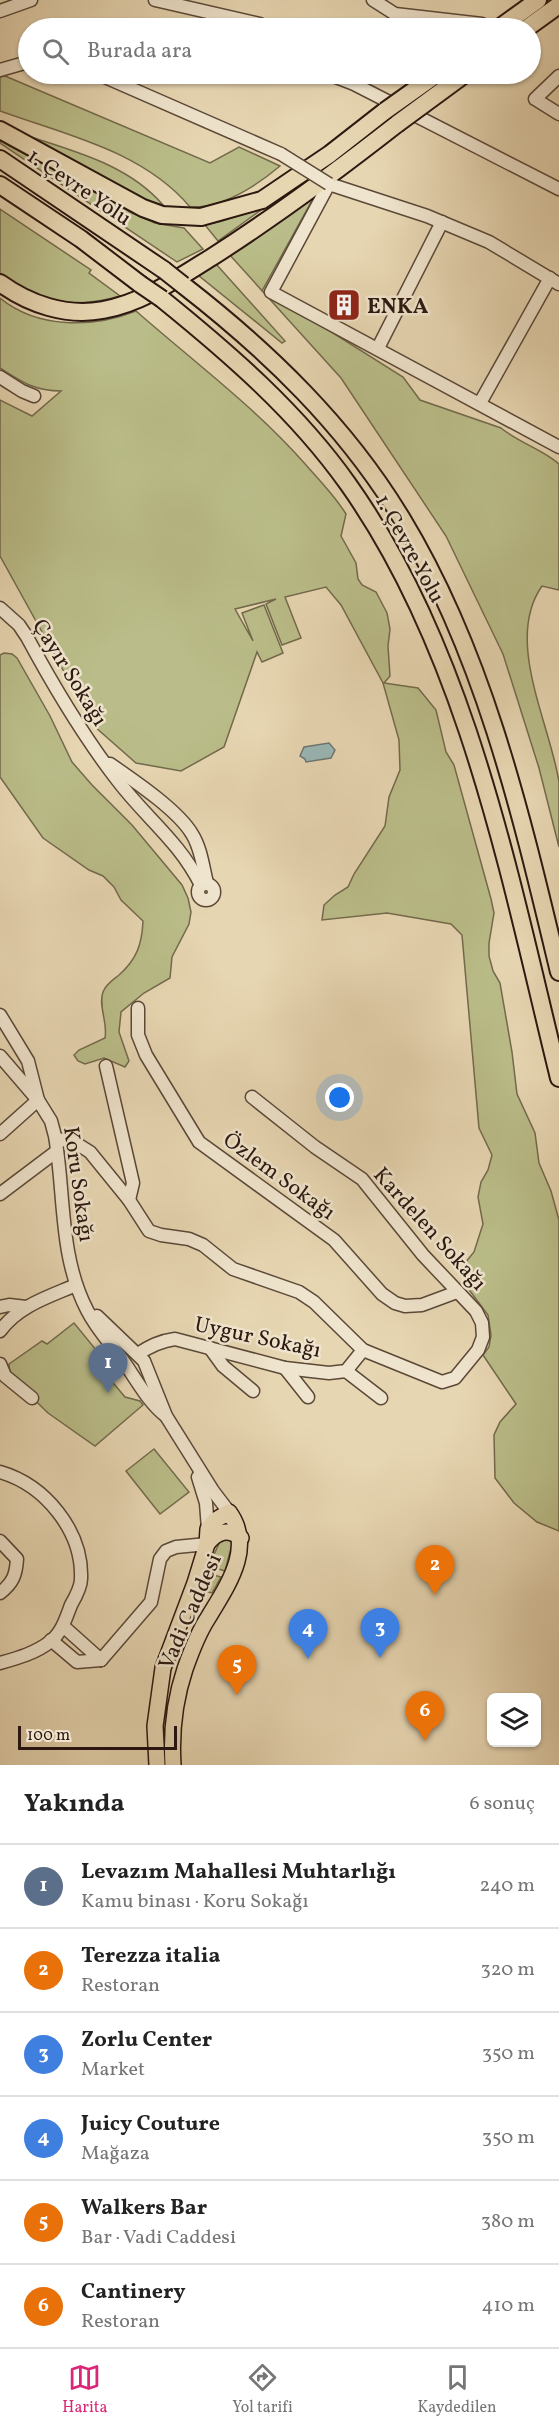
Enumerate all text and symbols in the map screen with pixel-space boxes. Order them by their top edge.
search box [18,18,541,84]
icon: search [39,35,72,68]
text: Burada ara [87,36,192,67]
street label: 1. Çevre Yolu [20,142,137,234]
building icon: ENKA [326,287,362,323]
place label: ENKA [367,292,429,323]
street label: 1. Çevre Yolu [366,489,451,609]
street label: Çayır Sokağı [24,614,114,733]
your location [325,1083,354,1112]
street label: Koru Sokağı [54,1125,101,1244]
street label: Özlem Sokağı [216,1126,341,1228]
street label: Kardelen Sokağı [365,1161,493,1298]
street label: Uygur Sokağı [191,1310,324,1367]
pin: 1 [88,1344,128,1393]
pin: 2 [416,1546,454,1595]
street label: Vadi Caddesi [152,1549,231,1675]
pin: 3 [360,1608,400,1658]
pin: 4 [288,1610,328,1659]
pin: 5 [218,1646,256,1695]
pin: 6 [406,1692,444,1741]
map controls [487,1693,541,1747]
button: layers [487,1693,541,1747]
scale bar [18,1723,177,1750]
text: 100 m [27,1725,70,1747]
text: Yakında [24,1786,125,1822]
text: 6 sonuç [470,1790,535,1818]
text: Levazım Mahallesi Muhtarlığı [81,1857,396,1888]
text: 1 [39,1872,48,1900]
text: 240 m [480,1872,535,1900]
text: Kamu binası · Koru Sokağı [81,1888,309,1916]
text: Terezza italia [81,1941,221,1972]
text: 2 [38,1956,49,1984]
text: 320 m [480,1956,535,1984]
text: Restoran [81,1972,160,2000]
text: Zorlu Center [81,2025,212,2056]
text: 3 [38,2040,49,2068]
text: 350 m [482,2040,535,2068]
text: Market [81,2056,145,2084]
text: Juicy Couture [81,2109,220,2140]
text: 4 [37,2124,50,2152]
text: 350 m [482,2124,535,2152]
text: Mağaza [81,2140,150,2168]
text: Walkers Bar [81,2193,207,2224]
text: 5 [39,2208,48,2236]
text: 380 m [481,2208,535,2236]
text: Bar · Vadi Caddesi [81,2224,236,2252]
text: Cantinery [81,2277,186,2308]
text: 6 [38,2292,49,2320]
text: 410 m [482,2292,535,2320]
text: Restoran [81,2308,160,2336]
tab: Harita [62,2361,107,2419]
tab: Yol tarifi [232,2361,293,2419]
tab: Kaydedilen [417,2361,497,2419]

